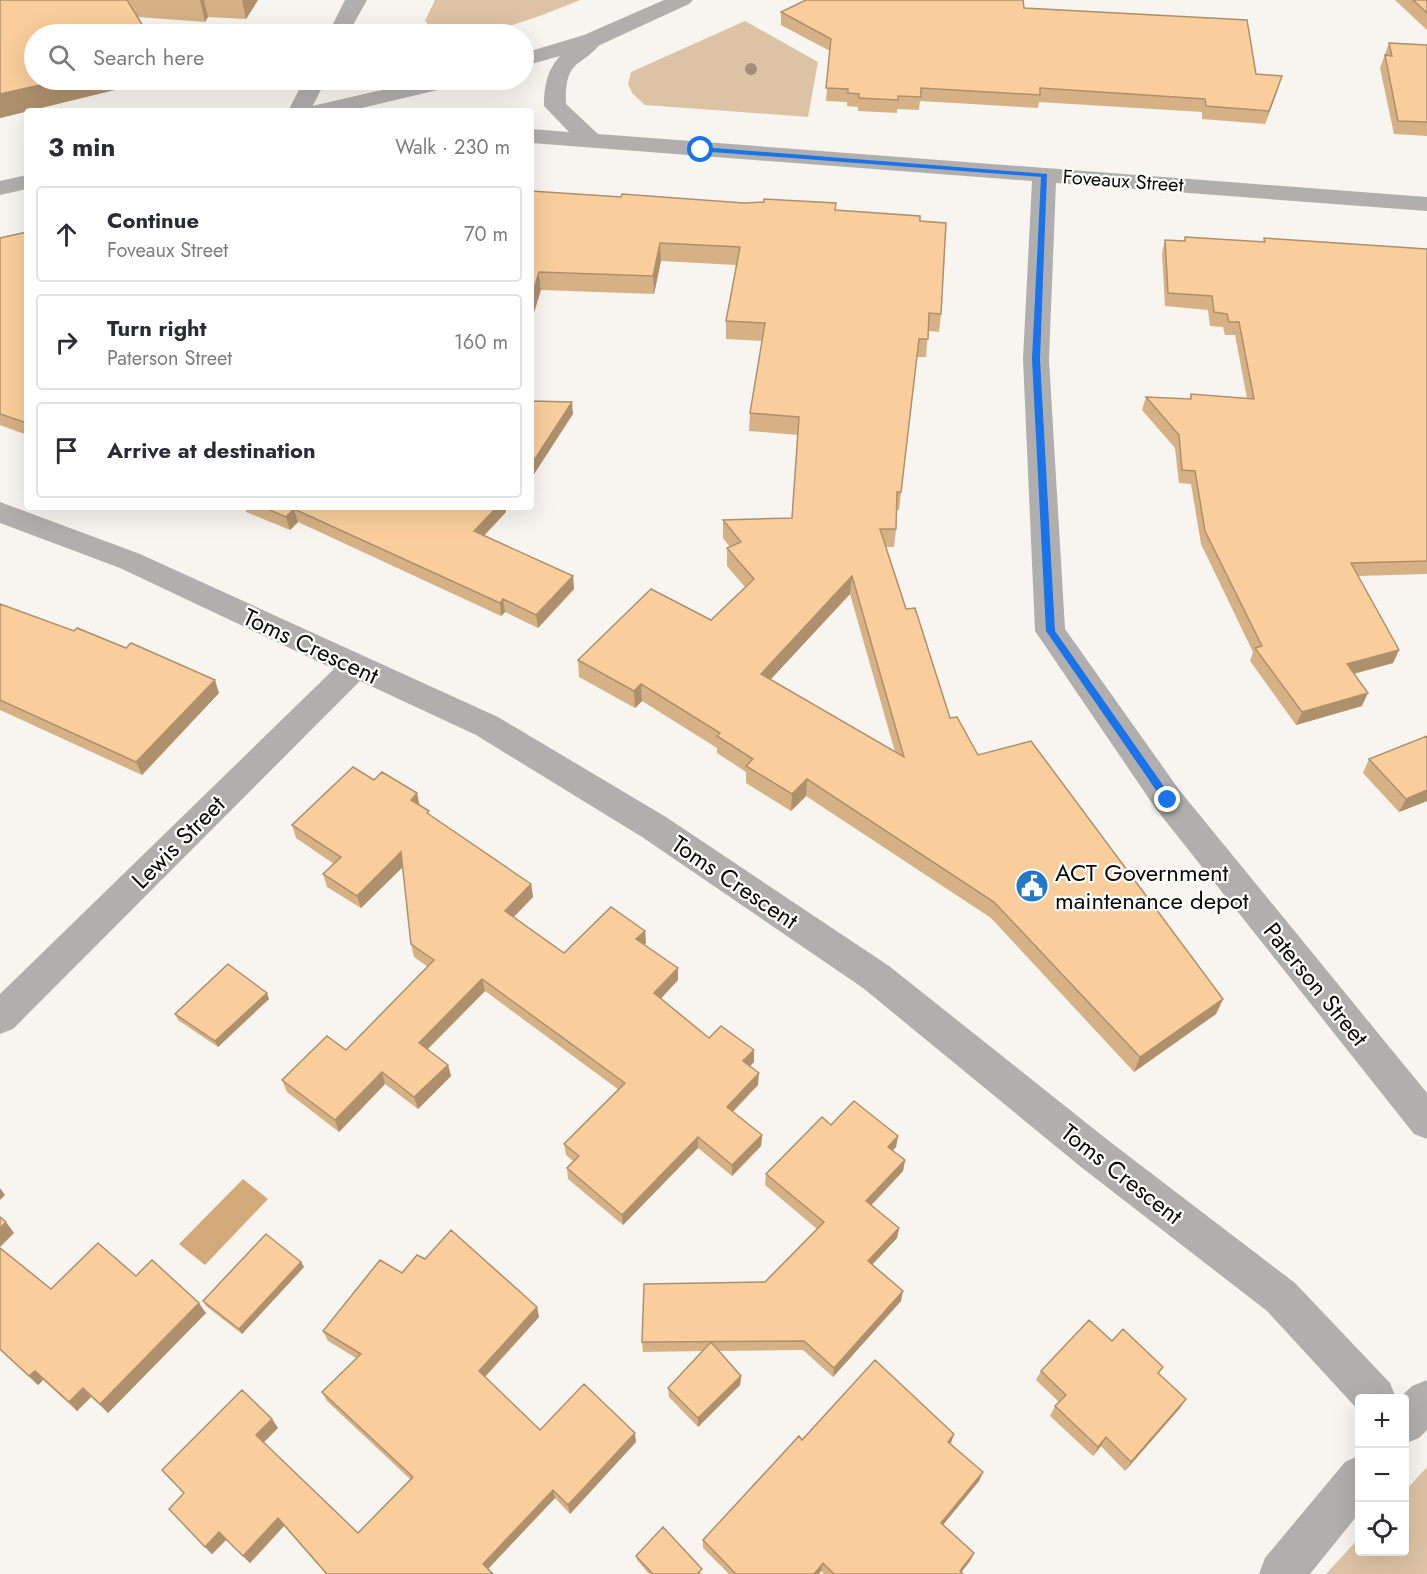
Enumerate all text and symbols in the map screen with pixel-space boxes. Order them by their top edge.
search box [24,24,534,90]
icon: search [45,41,78,74]
text: Search here [93,41,204,73]
text: 3 min [48,128,115,166]
text: Walk · 230 m [395,133,510,162]
route start [687,136,713,162]
street label: Foveaux Street [1062,162,1185,200]
text: Continue [107,204,199,236]
icon: ahead [50,218,83,251]
text: 70 m [464,220,508,249]
text: Foveaux Street [107,236,228,265]
text: Turn right [107,312,207,344]
icon: right [50,326,83,359]
text: 160 m [454,328,508,357]
text: Paterson Street [107,344,232,373]
icon: arrive [50,434,83,467]
text: Arrive at destination [107,434,316,466]
street label: Toms Crescent [237,599,385,693]
route end [1154,786,1180,812]
street label: Lewis Street [123,787,233,897]
street label: Toms Crescent [665,827,805,937]
place label: ACT Government maintenance depot [1055,855,1249,918]
public building icon: ACT Government maintenance depot [1014,868,1050,904]
street label: Paterson Street [1255,915,1377,1054]
street label: Toms Crescent [1054,1115,1190,1233]
map controls [1355,1394,1409,1556]
button: + [1355,1394,1409,1448]
button: − [1355,1448,1409,1502]
button: locate [1355,1502,1409,1556]

